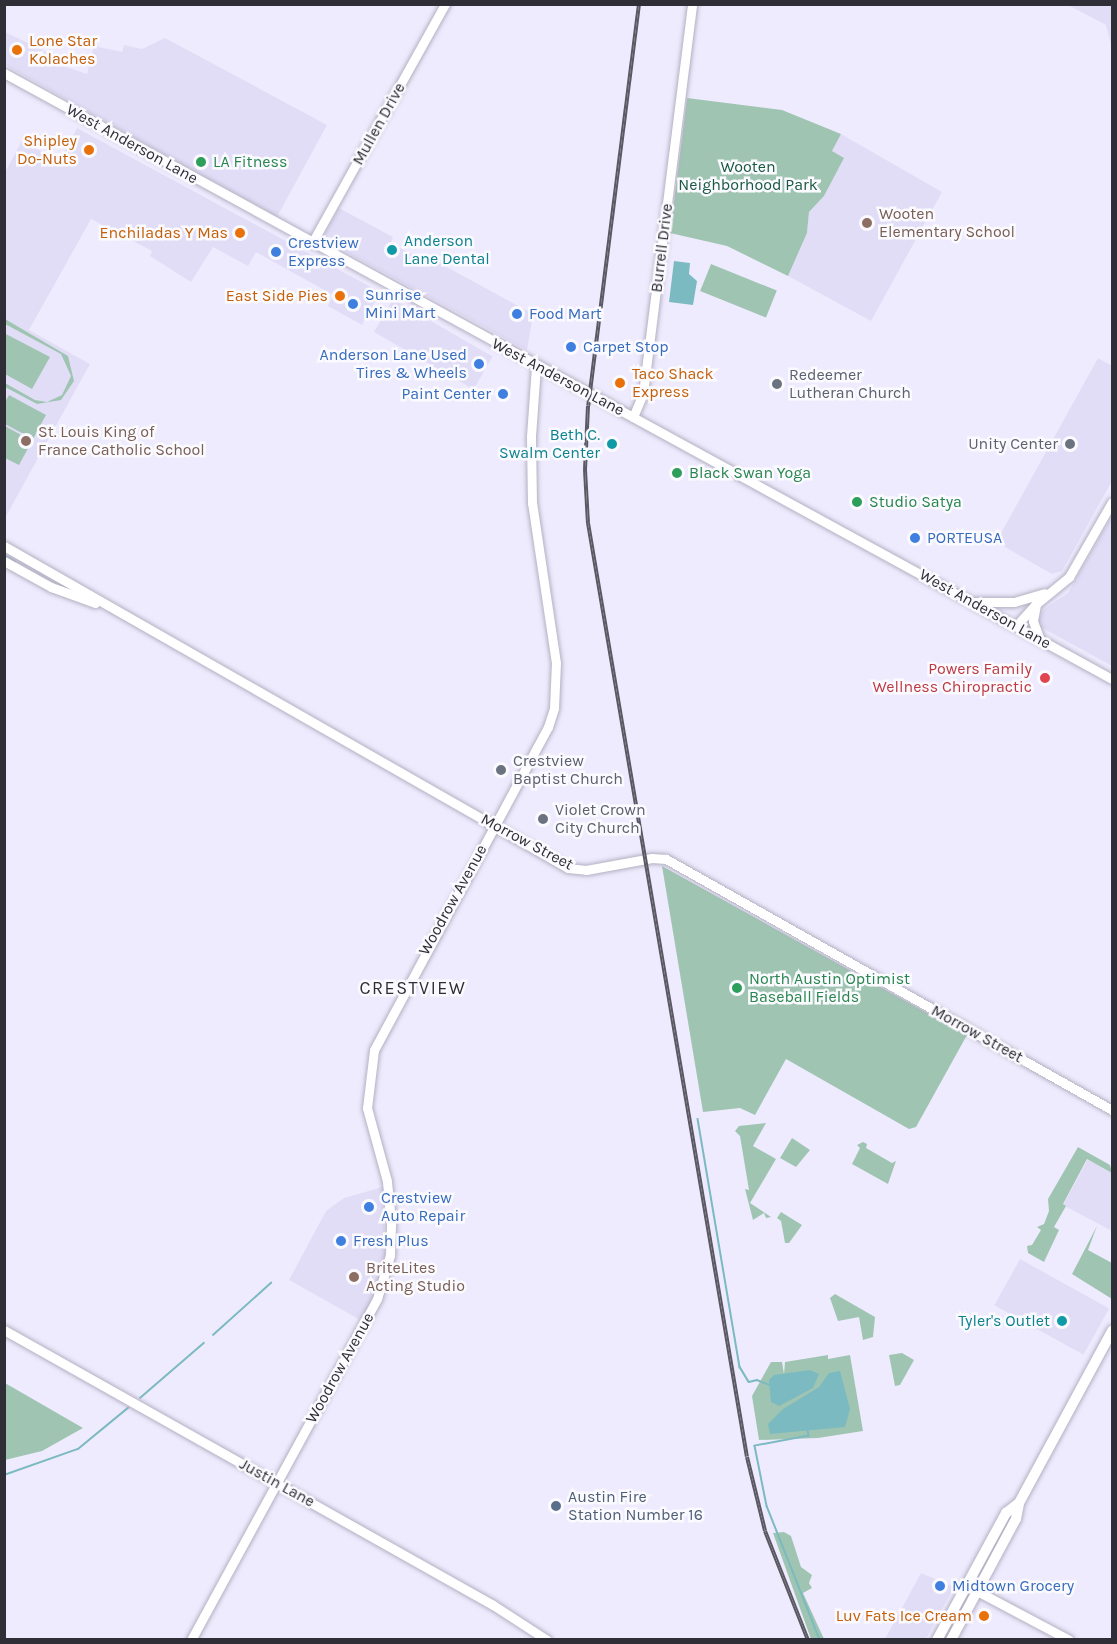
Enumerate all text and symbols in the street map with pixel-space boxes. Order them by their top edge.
place label: Lone Star Kolaches [29,31,97,69]
marker: Lone Star Kolaches [10,43,24,57]
street label: Mullen Drive [348,79,410,169]
street label: West Anderson Lane [63,100,201,188]
place label: Shipley Do-Nuts [17,131,77,169]
marker: Shipley Do-Nuts [82,143,96,157]
place label: LA Fitness [213,152,287,172]
marker: LA Fitness [194,155,208,169]
park label: Wooten Neighborhood Park [678,157,818,195]
street label: Burrell Drive [647,202,677,294]
place label: Wooten Elementary School [879,204,1015,242]
marker: Wooten Elementary School [860,216,874,230]
place label: Enchiladas Y Mas [100,223,228,243]
marker: Enchiladas Y Mas [233,226,247,240]
place label: Anderson Lane Dental [404,231,490,269]
place label: Crestview Express [288,233,359,271]
marker: Anderson Lane Dental [385,243,399,257]
marker: Crestview Express [269,245,283,259]
place label: Sunrise Mini Mart [365,285,436,323]
place label: East Side Pies [226,286,328,306]
marker: East Side Pies [333,289,347,303]
marker: Sunrise Mini Mart [346,297,360,311]
place label: Food Mart [529,304,602,324]
marker: Food Mart [510,307,524,321]
street label: West Anderson Lane [488,334,628,420]
place label: Carpet Stop [583,337,669,357]
marker: Carpet Stop [564,340,578,354]
place label: Anderson Lane Used Tires & Wheels [320,345,467,383]
marker: Anderson Lane Used Tires & Wheels [472,357,486,371]
place label: Taco Shack Express [632,364,714,402]
place label: Redeemer Lutheran Church [789,365,911,403]
marker: Taco Shack Express [613,376,627,390]
marker: Redeemer Lutheran Church [770,377,784,391]
place label: Paint Center [401,384,491,404]
marker: Paint Center [496,387,510,401]
place label: St. Louis King of France Catholic School [38,422,205,460]
place label: Beth C. Swalm Center [499,425,600,463]
marker: St. Louis King of France Catholic School [19,434,33,448]
place label: Unity Center [968,434,1058,454]
marker: Beth C. Swalm Center [605,437,619,451]
marker: Unity Center [1063,437,1077,451]
place label: Black Swan Yoga [689,463,811,483]
marker: Black Swan Yoga [670,466,684,480]
place label: Studio Satya [869,492,962,512]
marker: Studio Satya [850,495,864,509]
place label: PORTEUSA [927,528,1002,548]
marker: PORTEUSA [908,531,922,545]
street label: West Anderson Lane [916,565,1054,653]
place label: Powers Family Wellness Chiropractic [873,659,1032,697]
marker: Powers Family Wellness Chiropractic [1036,669,1054,687]
place label: Crestview Baptist Church [513,751,623,789]
marker: Crestview Baptist Church [494,763,508,777]
place label: Violet Crown City Church [555,800,646,838]
street label: Morrow Street [477,810,577,874]
marker: Violet Crown City Church [536,812,550,826]
street label: Woodrow Avenue [415,841,491,959]
place label: North Austin Optimist Baseball Fields [749,969,910,1007]
district label: CRESTVIEW [360,977,466,999]
marker: North Austin Optimist Baseball Fields [730,981,744,995]
street label: Morrow Street [928,1001,1026,1067]
place label: Crestview Auto Repair [381,1188,465,1226]
marker: Crestview Auto Repair [362,1200,376,1214]
place label: Fresh Plus [353,1231,429,1251]
marker: Fresh Plus [334,1234,348,1248]
place label: BriteLites Acting Studio [366,1258,465,1296]
marker: BriteLites Acting Studio [347,1270,361,1284]
street label: Woodrow Avenue [302,1309,378,1427]
place label: Tyler's Outlet [958,1311,1050,1331]
marker: Tyler's Outlet [1055,1314,1069,1328]
street label: Justin Lane [236,1454,318,1512]
place label: Austin Fire Station Number 16 [568,1487,703,1525]
marker: Austin Fire Station Number 16 [549,1499,563,1513]
place label: Midtown Grocery [952,1576,1074,1596]
marker: Midtown Grocery [933,1579,947,1593]
place label: Luv Fats Ice Cream [836,1606,972,1626]
marker: Luv Fats Ice Cream [977,1609,991,1623]

